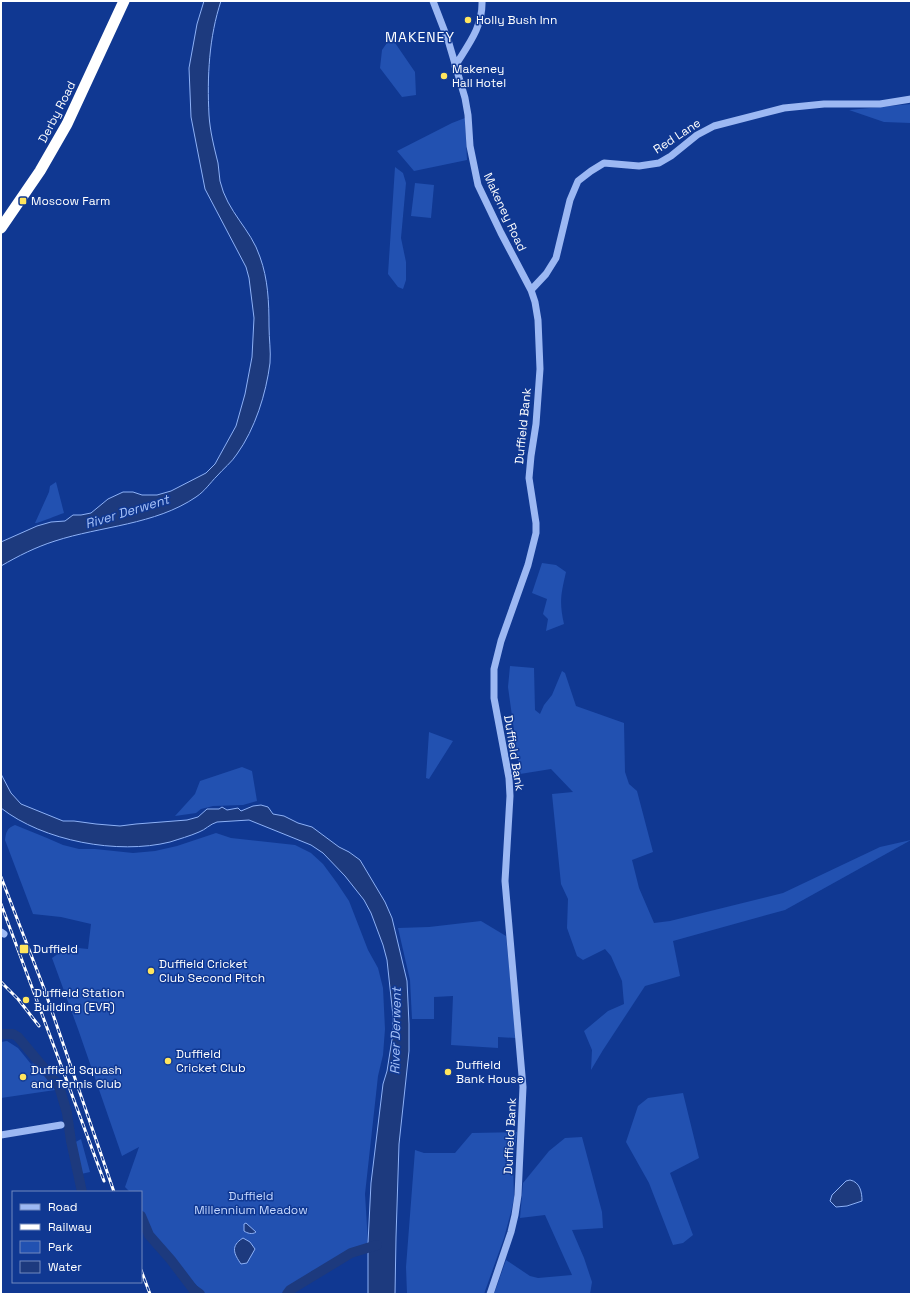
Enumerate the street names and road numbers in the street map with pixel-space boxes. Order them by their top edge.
street label: Derby Road [35,78,79,146]
street label: Red Lane [650,115,704,157]
street label: Makeney Road [480,170,530,254]
street label: Duffield Bank [511,387,535,465]
street label: Duffield Bank [500,714,528,793]
street label: Duffield Bank [500,1097,520,1175]

